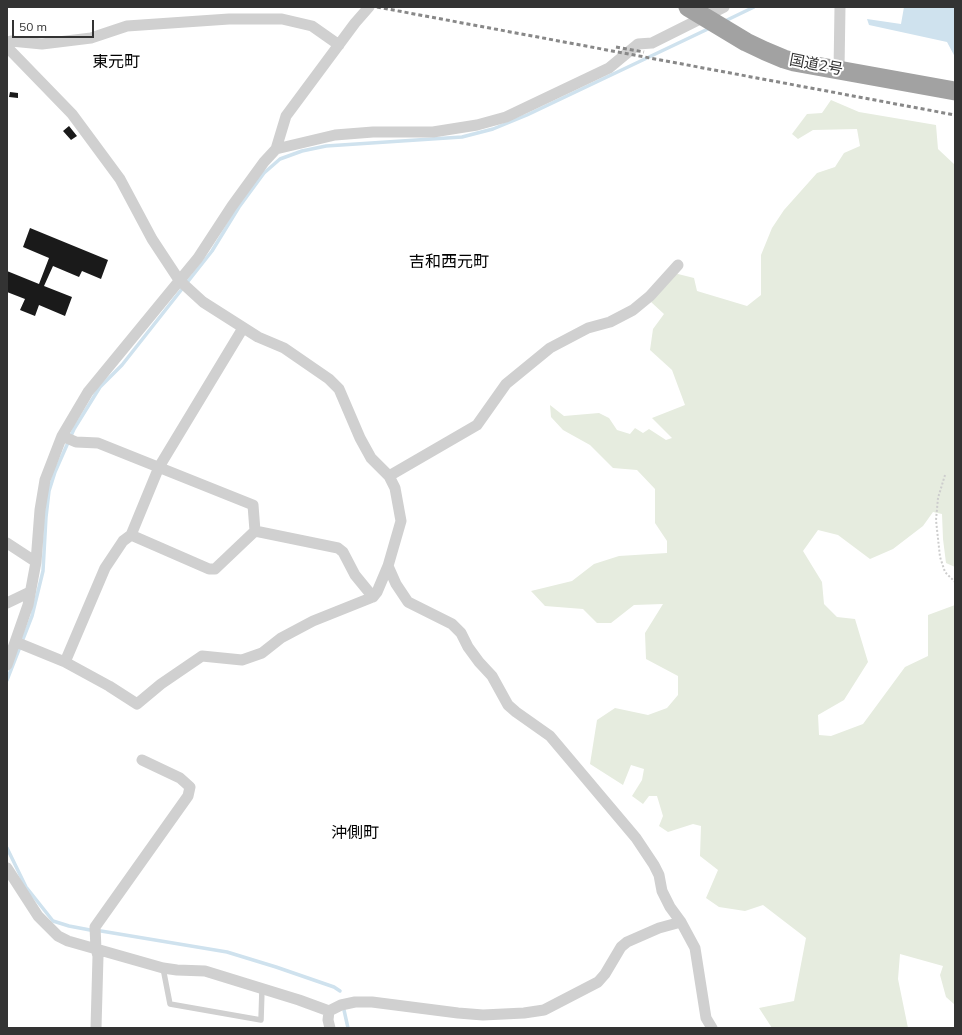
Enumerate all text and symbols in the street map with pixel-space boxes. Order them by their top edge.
scale bar [14,12,96,38]
text: 50 m [19,19,47,34]
street label: 国道2号 [788,51,844,79]
district label: 東元町 [92,52,140,72]
district label: 吉和西元町 [409,252,489,272]
district label: 沖側町 [331,823,379,843]

